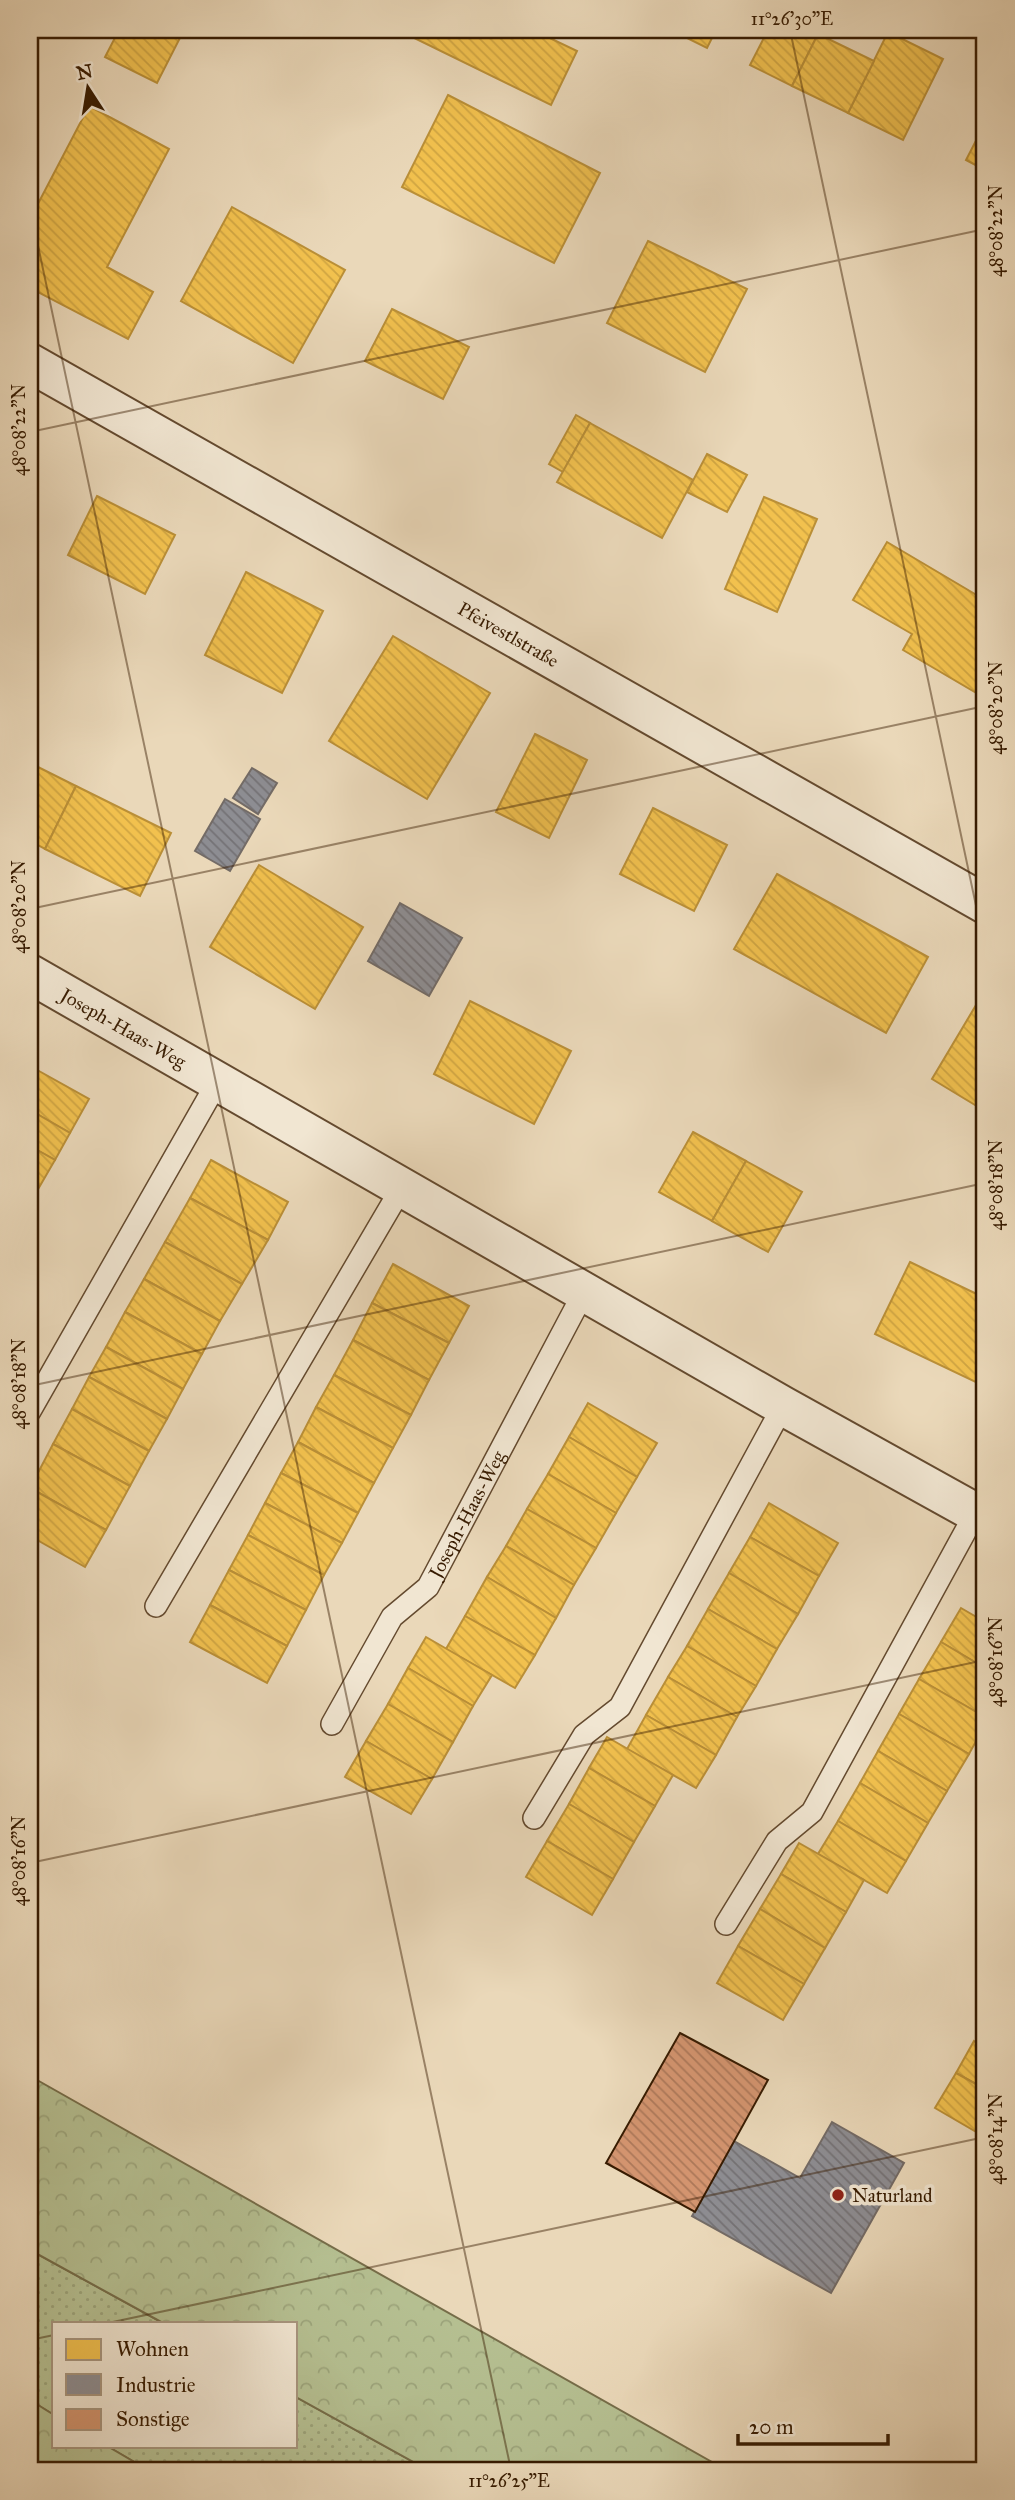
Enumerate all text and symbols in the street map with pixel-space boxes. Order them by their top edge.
text: 11°26'30"E [751,8,833,30]
north arrow [52,52,122,122]
text: N [74,59,95,85]
text: 48°08'22"N [985,185,1007,277]
text: 48°08'22"N [8,384,30,476]
street label: Pfeivestlstraße [454,597,563,672]
text: 48°08'20"N [985,661,1007,755]
text: 48°08'20"N [8,860,30,954]
street label: Joseph-Haas-Weg [54,982,190,1074]
text: 48°08'18"N [985,1140,1007,1230]
text: 48°08'18"N [8,1339,30,1429]
street label: Joseph-Haas-Weg [423,1447,511,1584]
text: 48°08'16"N [985,1617,1007,1707]
text: 48°08'16"N [8,1816,30,1906]
text: 48°08'14"N [985,2093,1007,2185]
place label: Naturland [852,2184,933,2207]
marker: Naturland [830,2187,846,2203]
legend [52,2322,298,2448]
text: Wohnen [116,2336,189,2362]
text: Industrie [116,2372,196,2398]
scale bar [738,2402,889,2446]
text: Sonstige [116,2406,190,2432]
text: 20 m [749,2414,794,2440]
text: 11°26'25"E [468,2470,550,2492]

